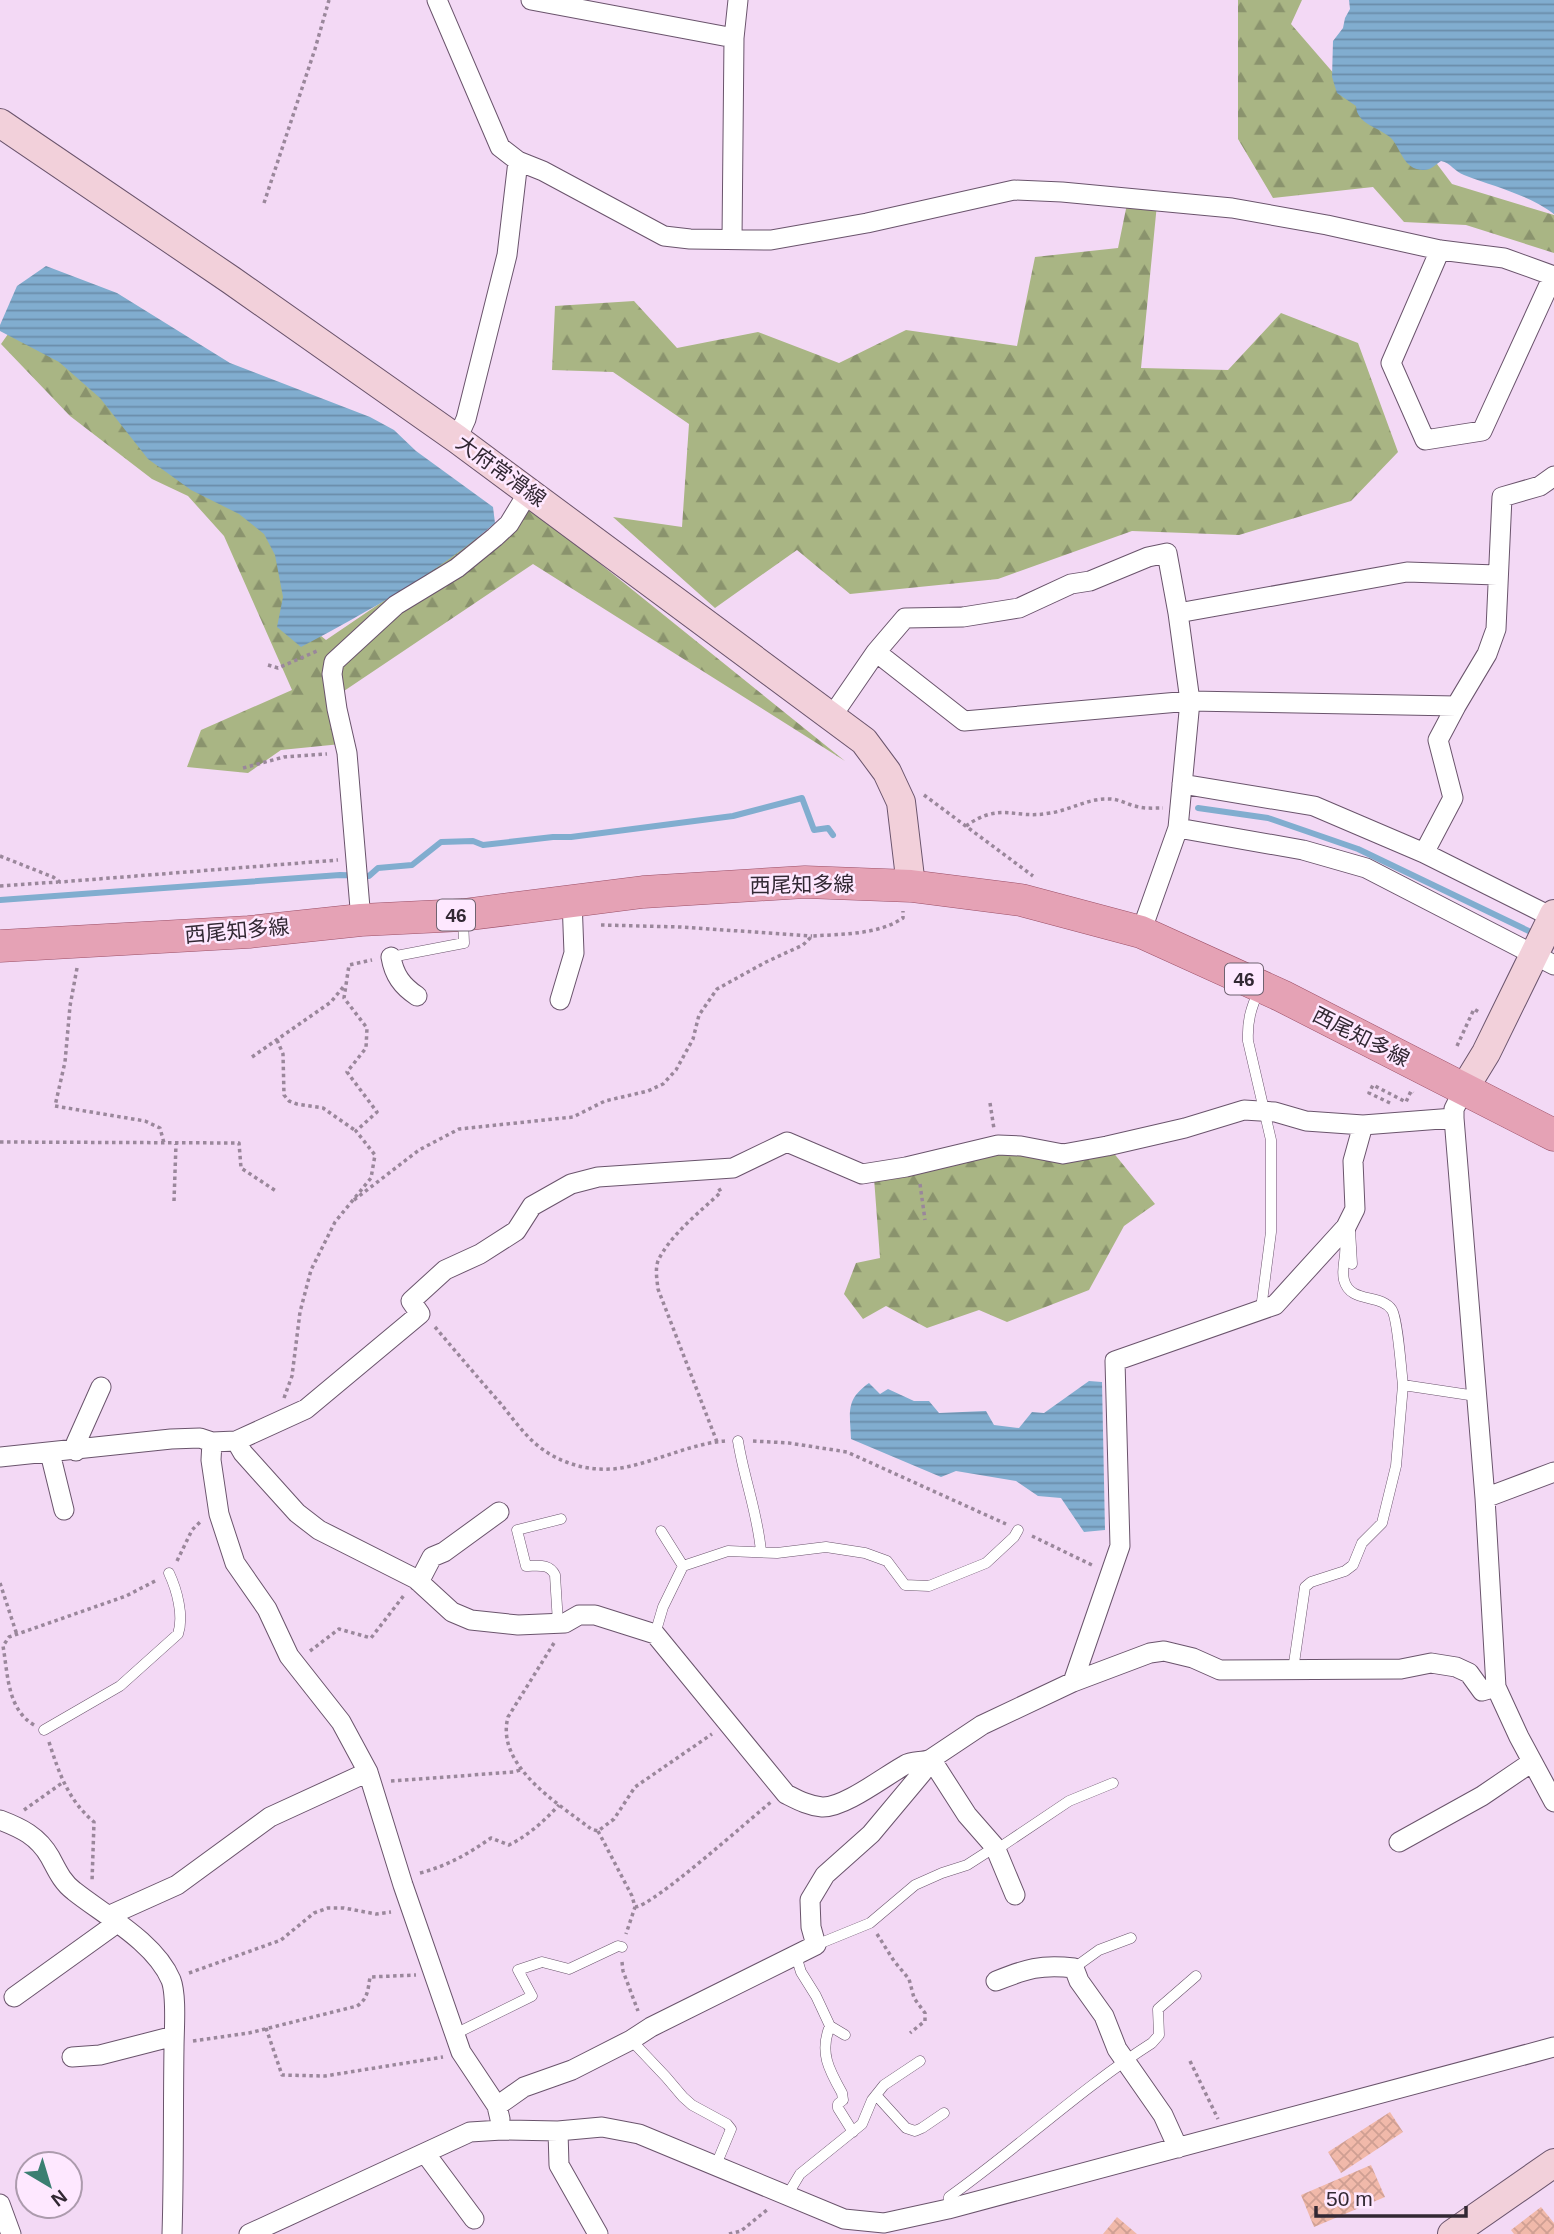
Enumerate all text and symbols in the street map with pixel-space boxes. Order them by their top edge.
street label: 大府常滑線 [452,430,551,511]
street label: 西尾知多線 [749,872,855,897]
road number: 46 [437,900,475,931]
street label: 西尾知多線 [184,914,290,947]
road number: 46 [1225,964,1263,995]
street label: 西尾知多線 [1309,1002,1413,1071]
north arrow [14,2150,84,2220]
scale bar [1316,2174,1466,2218]
text: N [47,2186,71,2211]
text: 50 m [1326,2187,1373,2210]

